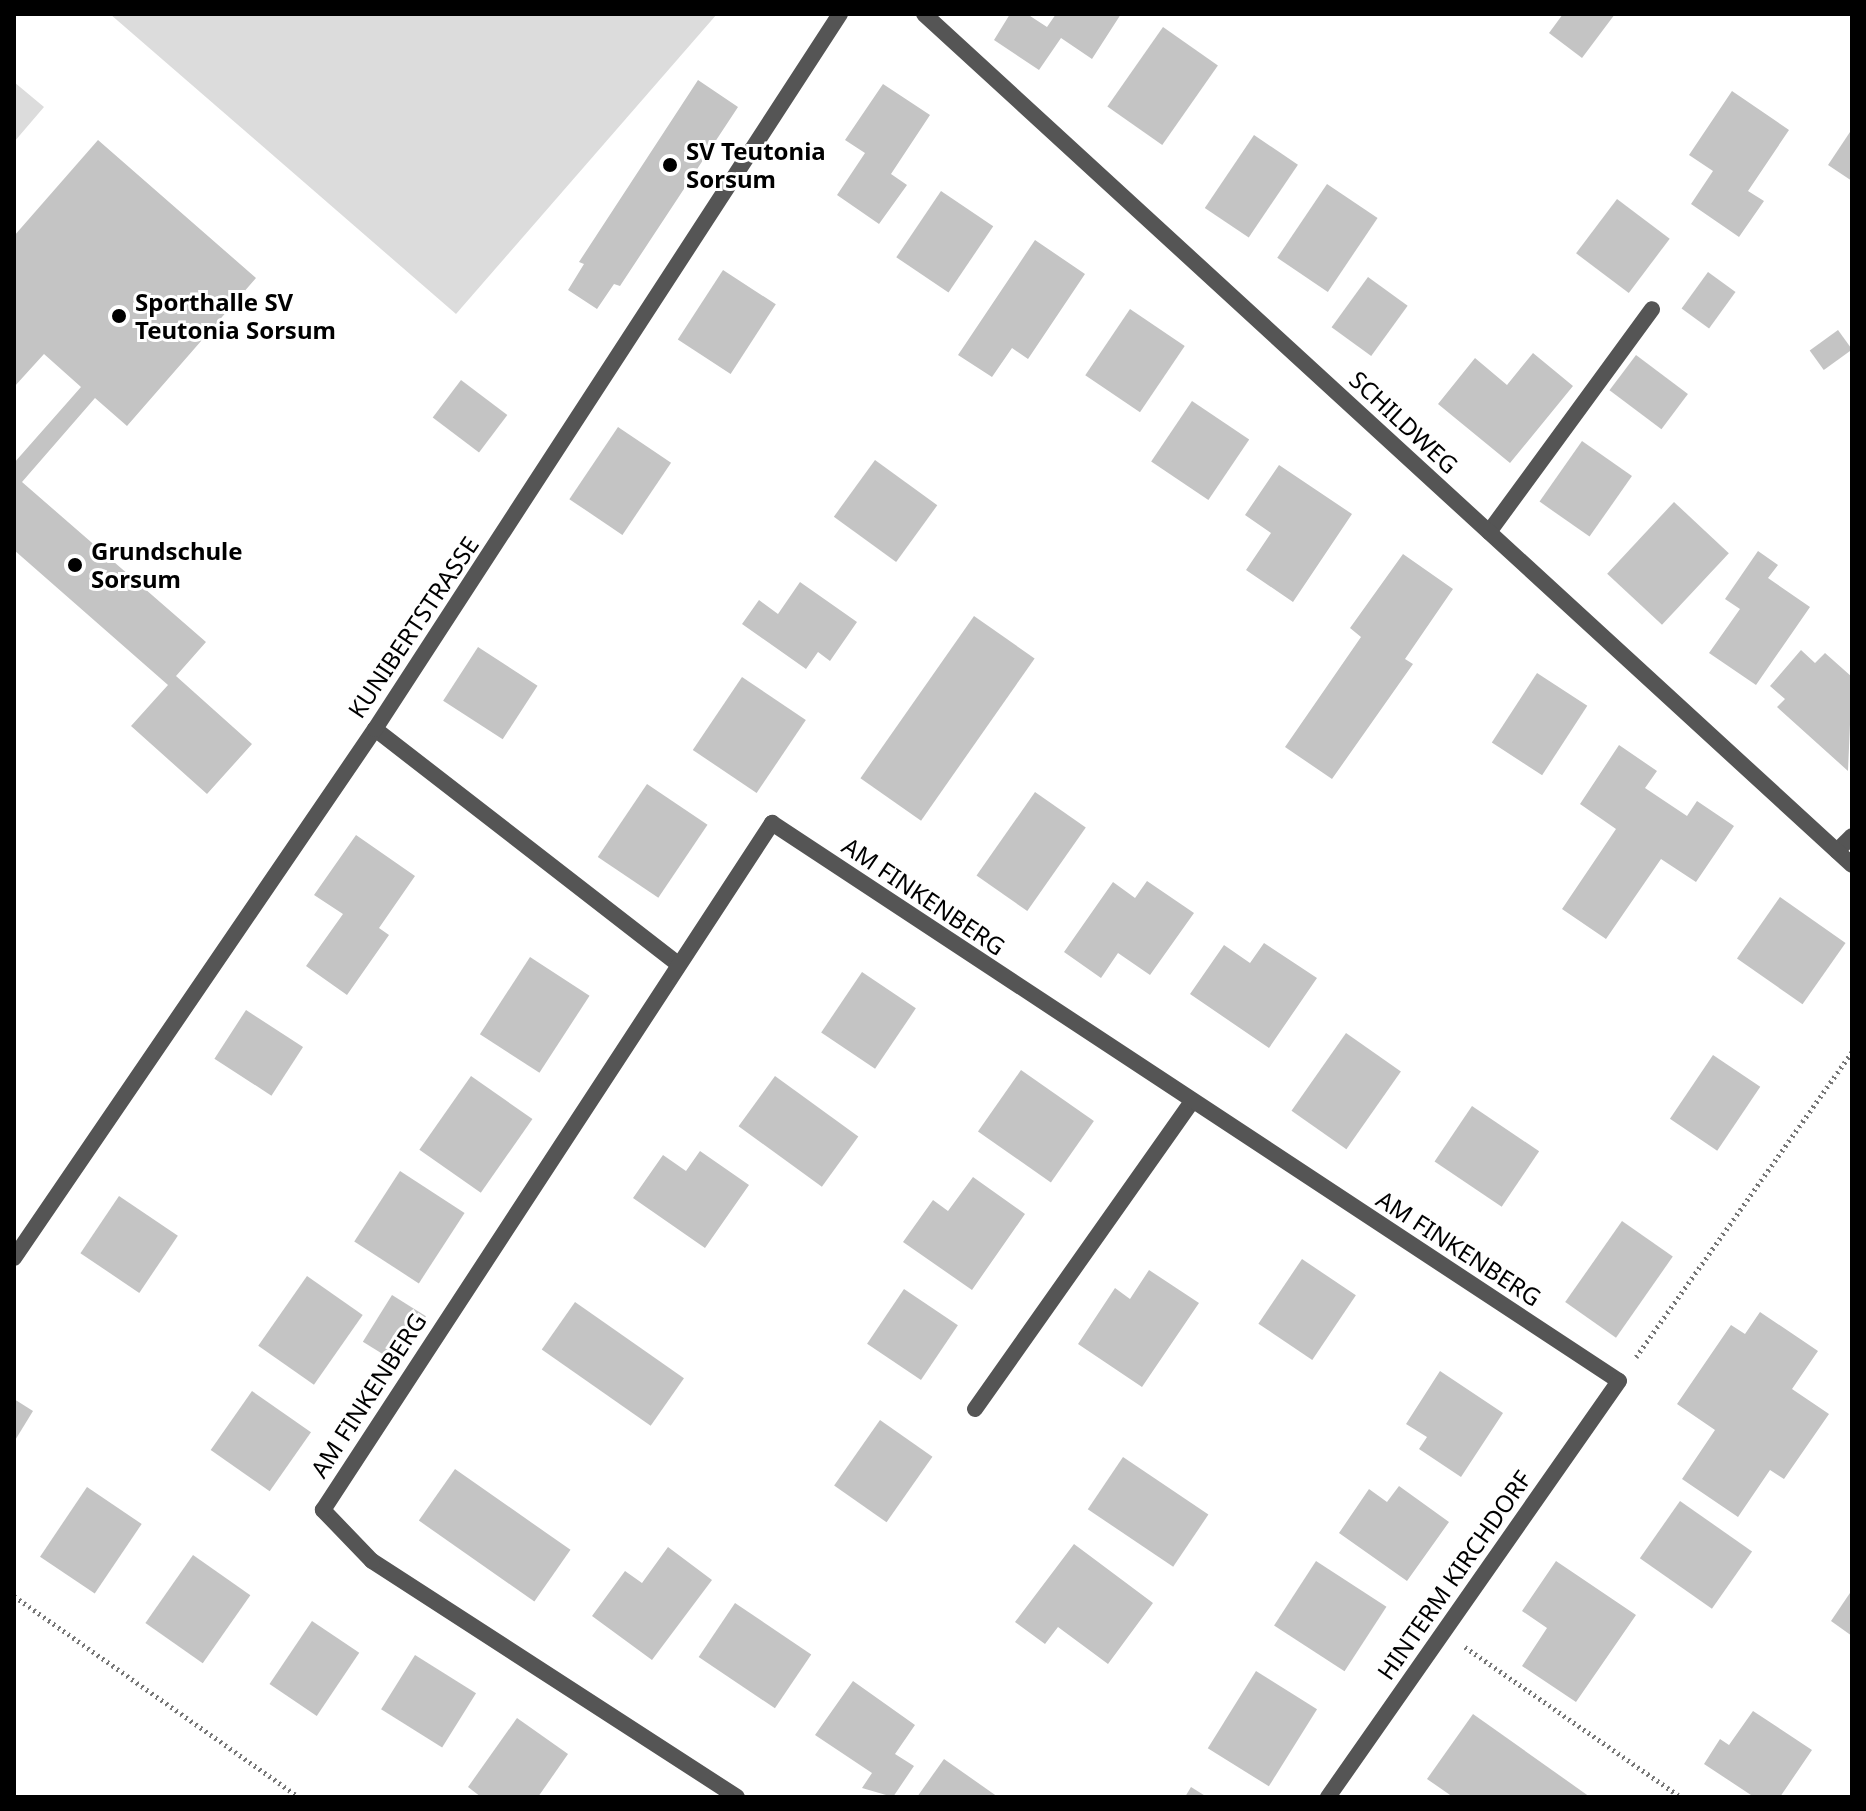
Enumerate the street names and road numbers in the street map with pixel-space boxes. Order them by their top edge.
street label: SCHILDWEG [1344,365,1464,479]
street label: KUNIBERTSTRASSE [342,531,484,723]
street label: AM FINKENBERG [837,831,1011,961]
street label: AM FINKENBERG [1372,1184,1546,1312]
street label: AM FINKENBERG [304,1308,432,1482]
street label: HINTERM KIRCHDORF [1371,1465,1537,1685]

